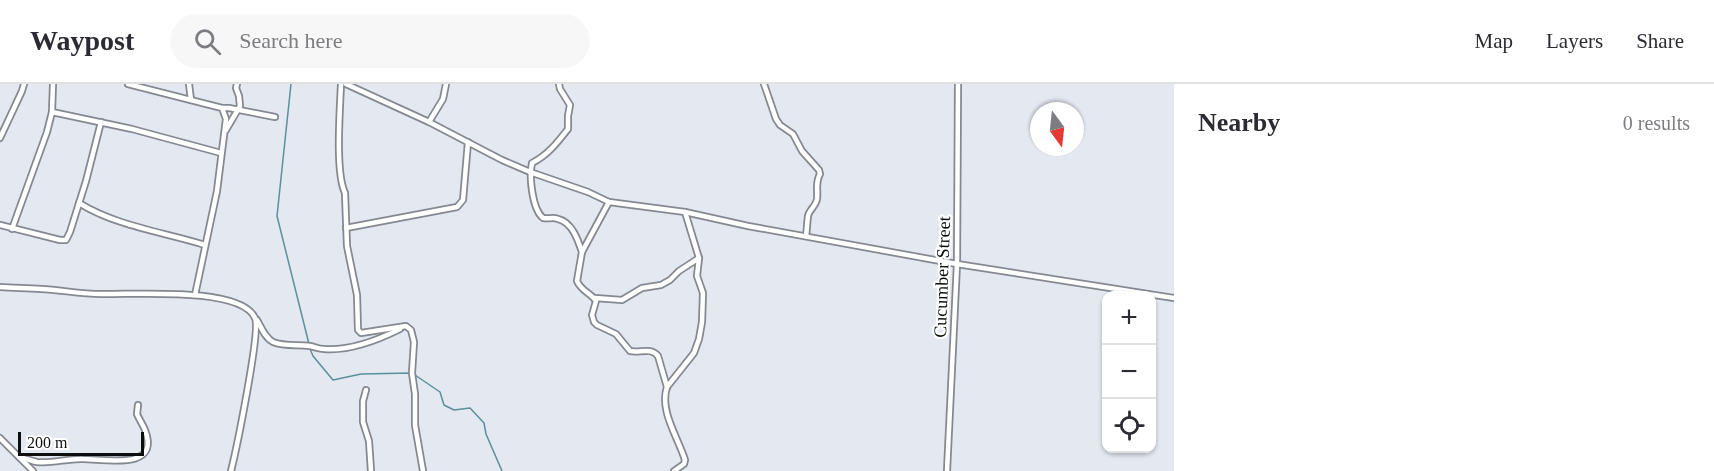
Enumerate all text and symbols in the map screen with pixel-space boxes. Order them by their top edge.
search box [170,14,590,68]
text: Waypost [30,25,134,56]
icon: search [191,25,224,58]
text: Search here [239,28,342,53]
text: Map [1475,29,1513,53]
text: Layers [1546,29,1603,53]
text: Share [1636,29,1684,53]
north arrow [1030,102,1084,156]
text: Nearby [1198,108,1280,137]
text: 0 results [1623,112,1690,134]
street label: Cucumber Street [930,216,954,338]
map controls [1102,291,1156,453]
button: + [1102,291,1156,345]
button: − [1102,345,1156,399]
button: locate [1102,399,1156,453]
scale bar [18,429,144,456]
text: 200 m [27,434,67,451]

